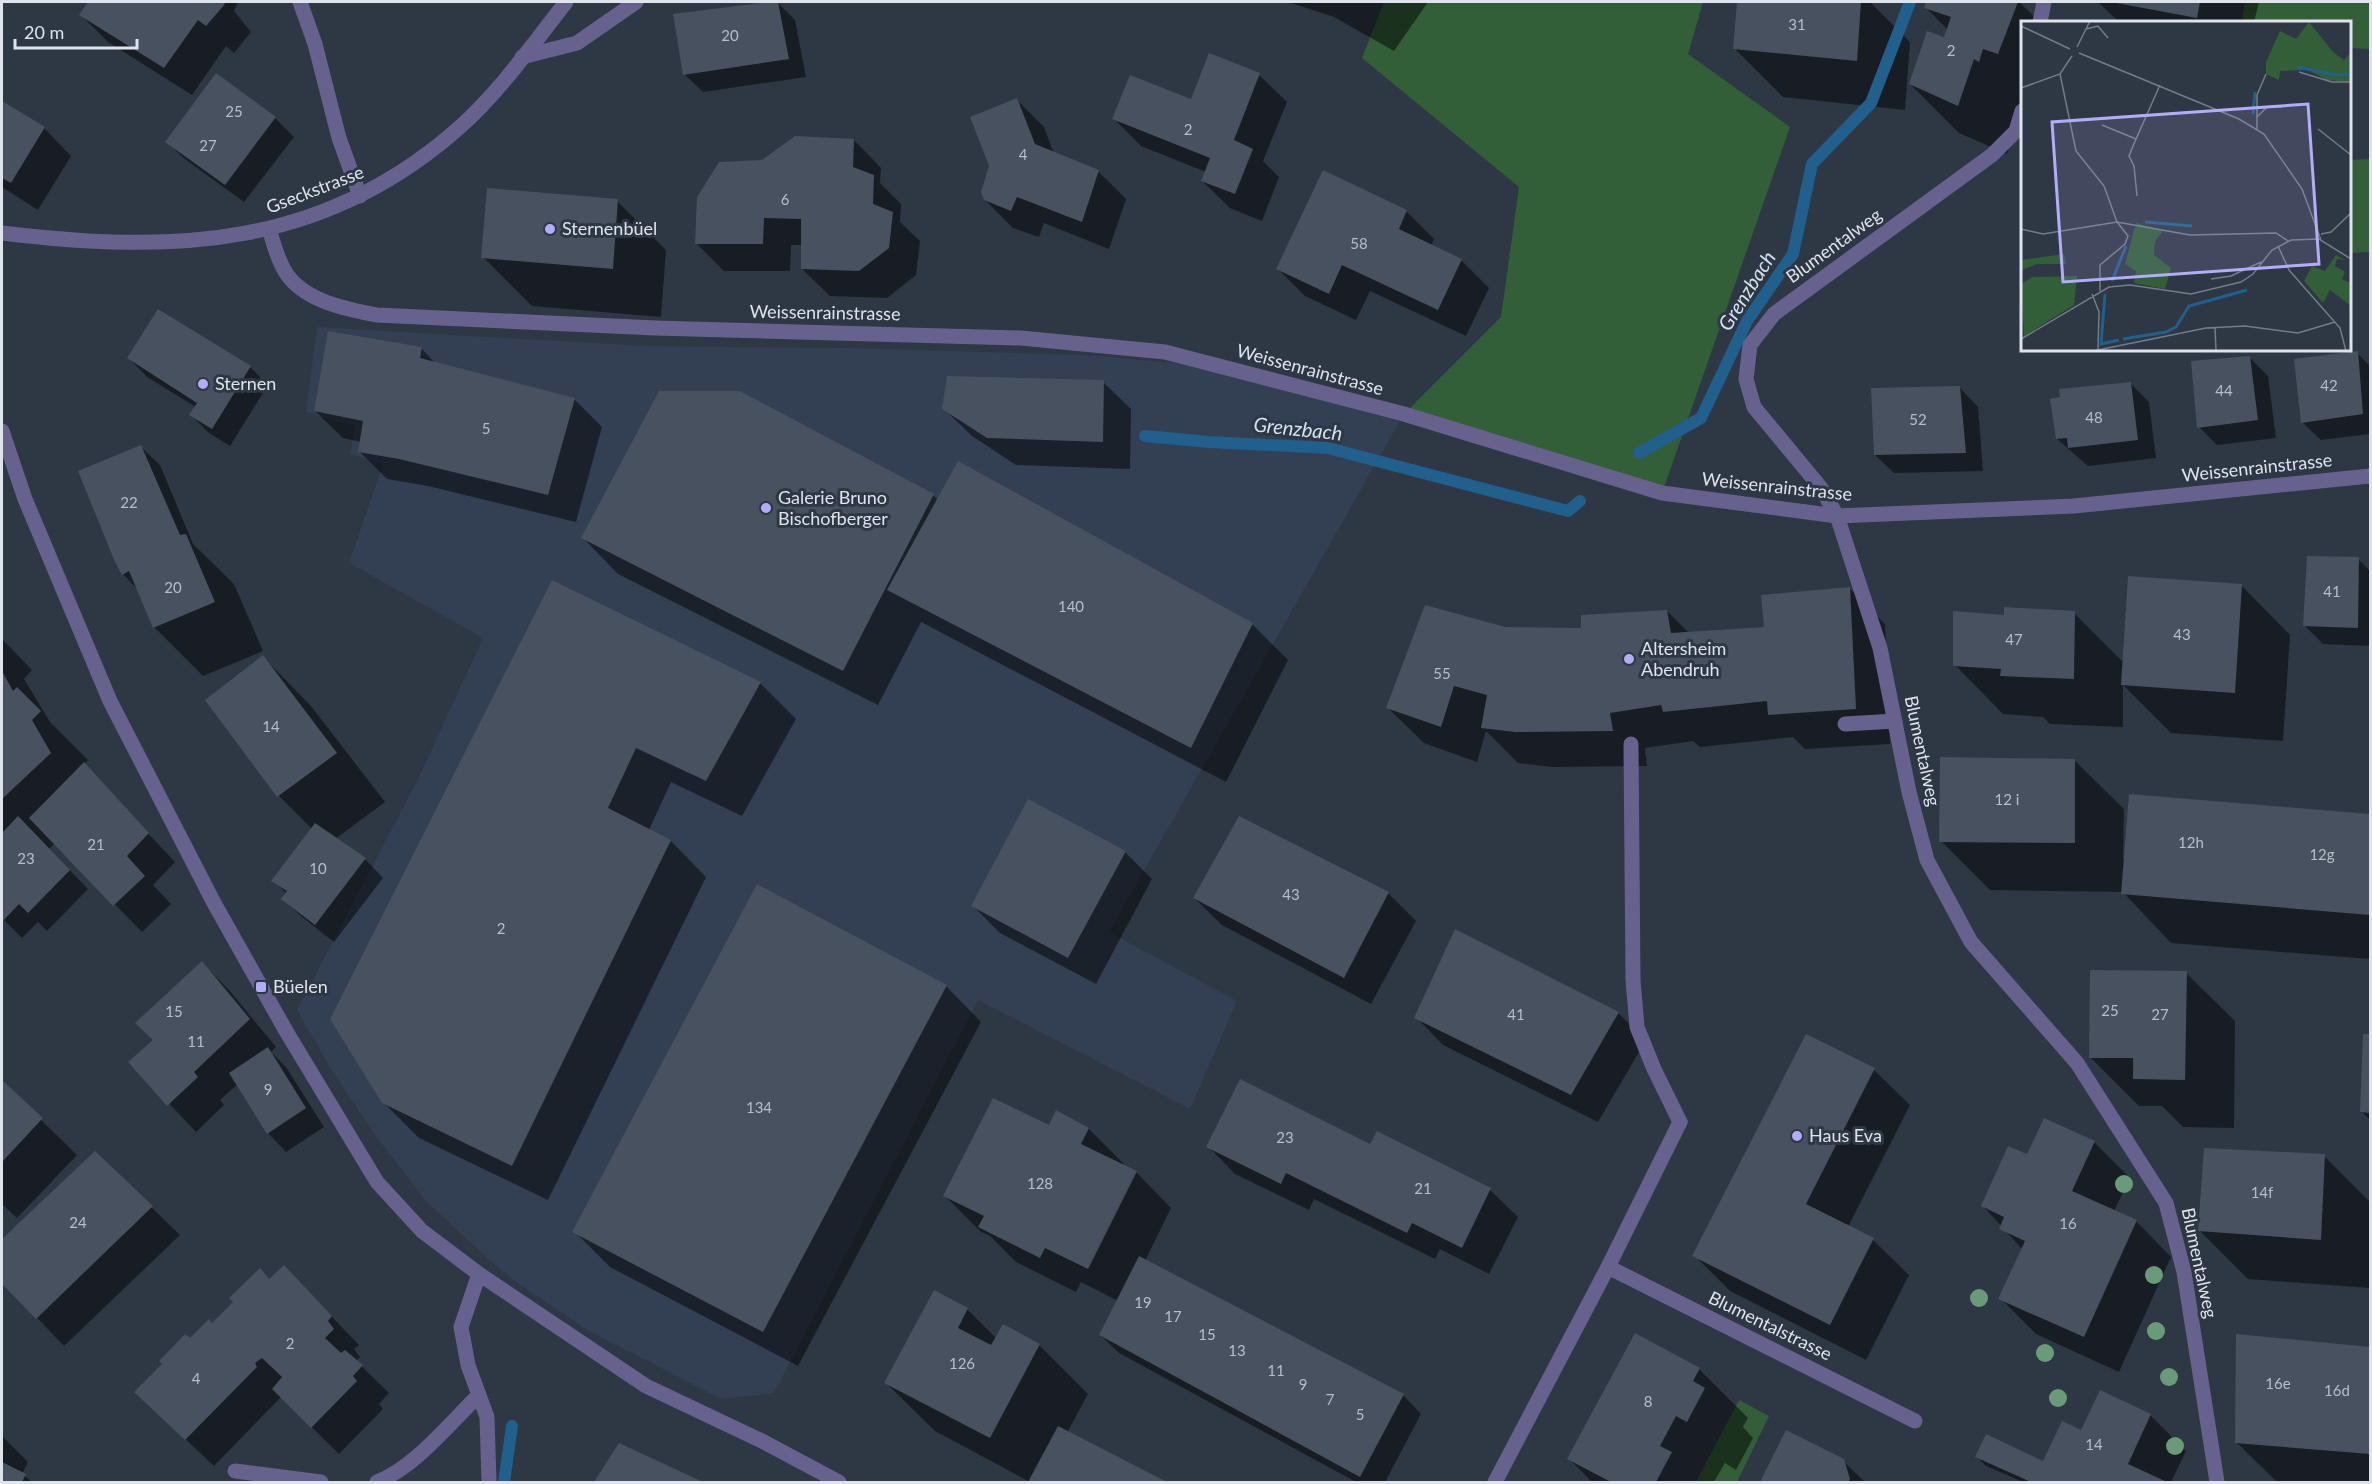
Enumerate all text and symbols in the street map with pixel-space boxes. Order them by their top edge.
scale bar [15,12,136,50]
house number: 31 [1788,15,1806,33]
text: 20 m [24,21,64,43]
inset map [2021,21,2351,351]
house number: 20 [721,26,739,44]
house number: 2 [1947,41,1955,59]
house number: 25 [225,102,243,120]
house number: 2 [1184,120,1192,138]
house number: 27 [199,136,217,154]
house number: 4 [1019,145,1028,163]
street label: Gseckstrasse [263,160,367,218]
house number: 6 [781,190,790,208]
street label: Blumentalweg [1781,203,1885,287]
place label: Sternenbüel [562,217,657,239]
marker: Sternenbüel [543,222,557,236]
house number: 58 [1350,234,1368,252]
water label: Grenzbach [1712,246,1780,335]
street label: Weissenrainstrasse [749,300,901,324]
street label: Weissenrainstrasse [1234,339,1386,399]
place label: Sternen [215,372,276,394]
house number: 42 [2320,376,2338,394]
marker: Sternen [196,377,210,391]
house number: 44 [2215,381,2233,399]
house number: 48 [2085,408,2103,426]
house number: 52 [1909,410,1927,428]
water label: Grenzbach [1253,411,1344,445]
house number: 5 [482,419,490,437]
street label: Weissenrainstrasse [2181,448,2333,486]
street label: Weissenrainstrasse [1701,467,1853,505]
place label: Galerie Bruno Bischofberger [778,486,888,529]
house number: 22 [120,493,138,511]
marker: Galerie Bruno Bischofberger [759,501,773,515]
house number: 20 [164,578,182,596]
house number: 41 [2323,582,2341,600]
house number: 140 [1058,597,1084,615]
house number: 43 [2173,625,2191,643]
house number: 47 [2005,630,2023,648]
place label: Altersheim Abendruh [1641,637,1726,680]
marker: Altersheim Abendruh [1622,652,1636,666]
house number: 55 [1433,664,1451,682]
street label: Blumentalweg [1901,693,1945,808]
house number: 14 [262,717,280,735]
house number: 12 i [1995,790,2019,808]
house number: 12h [2178,833,2204,851]
house number: 21 [87,835,105,853]
house number: 12g [2309,845,2335,863]
house number: 23 [17,849,35,867]
house number: 10 [309,859,327,877]
house number: 43 [1282,885,1300,903]
house number: 2 [497,919,505,937]
place label: Büelen [273,975,328,997]
marker: Büelen [254,980,268,994]
house number: 25 [2101,1001,2119,1019]
house number: 15 [165,1002,183,1020]
house number: 41 [1507,1005,1525,1023]
house number: 27 [2151,1005,2169,1023]
house number: 11 [187,1032,205,1050]
house number: 9 [264,1080,272,1098]
house number: 134 [746,1098,772,1116]
place label: Haus Eva [1809,1124,1882,1146]
house number: 23 [1276,1128,1294,1146]
marker: Haus Eva [1790,1129,1804,1143]
house number: 128 [1027,1174,1053,1192]
house number: 21 [1414,1179,1432,1197]
house number: 14f [2251,1183,2274,1201]
street label: Blumentalweg [2178,1205,2222,1320]
house number: 24 [69,1213,87,1231]
house number: 16 [2059,1214,2077,1232]
street label: Blumentalstrasse [1705,1286,1836,1364]
house number: 19 [1134,1293,1152,1311]
house number: 17 [1164,1307,1182,1325]
house number: 15 [1198,1325,1216,1343]
house number: 2 [286,1334,294,1352]
house number: 13 [1228,1341,1246,1359]
house number: 126 [949,1354,975,1372]
house number: 11 [1267,1361,1285,1379]
house number: 4 [192,1369,201,1387]
house number: 16e [2265,1374,2291,1392]
house number: 9 [1299,1375,1307,1393]
house number: 16d [2324,1381,2350,1399]
house number: 7 [1326,1390,1335,1408]
house number: 8 [1644,1392,1652,1410]
house number: 5 [1356,1405,1364,1423]
house number: 14 [2085,1435,2103,1453]

